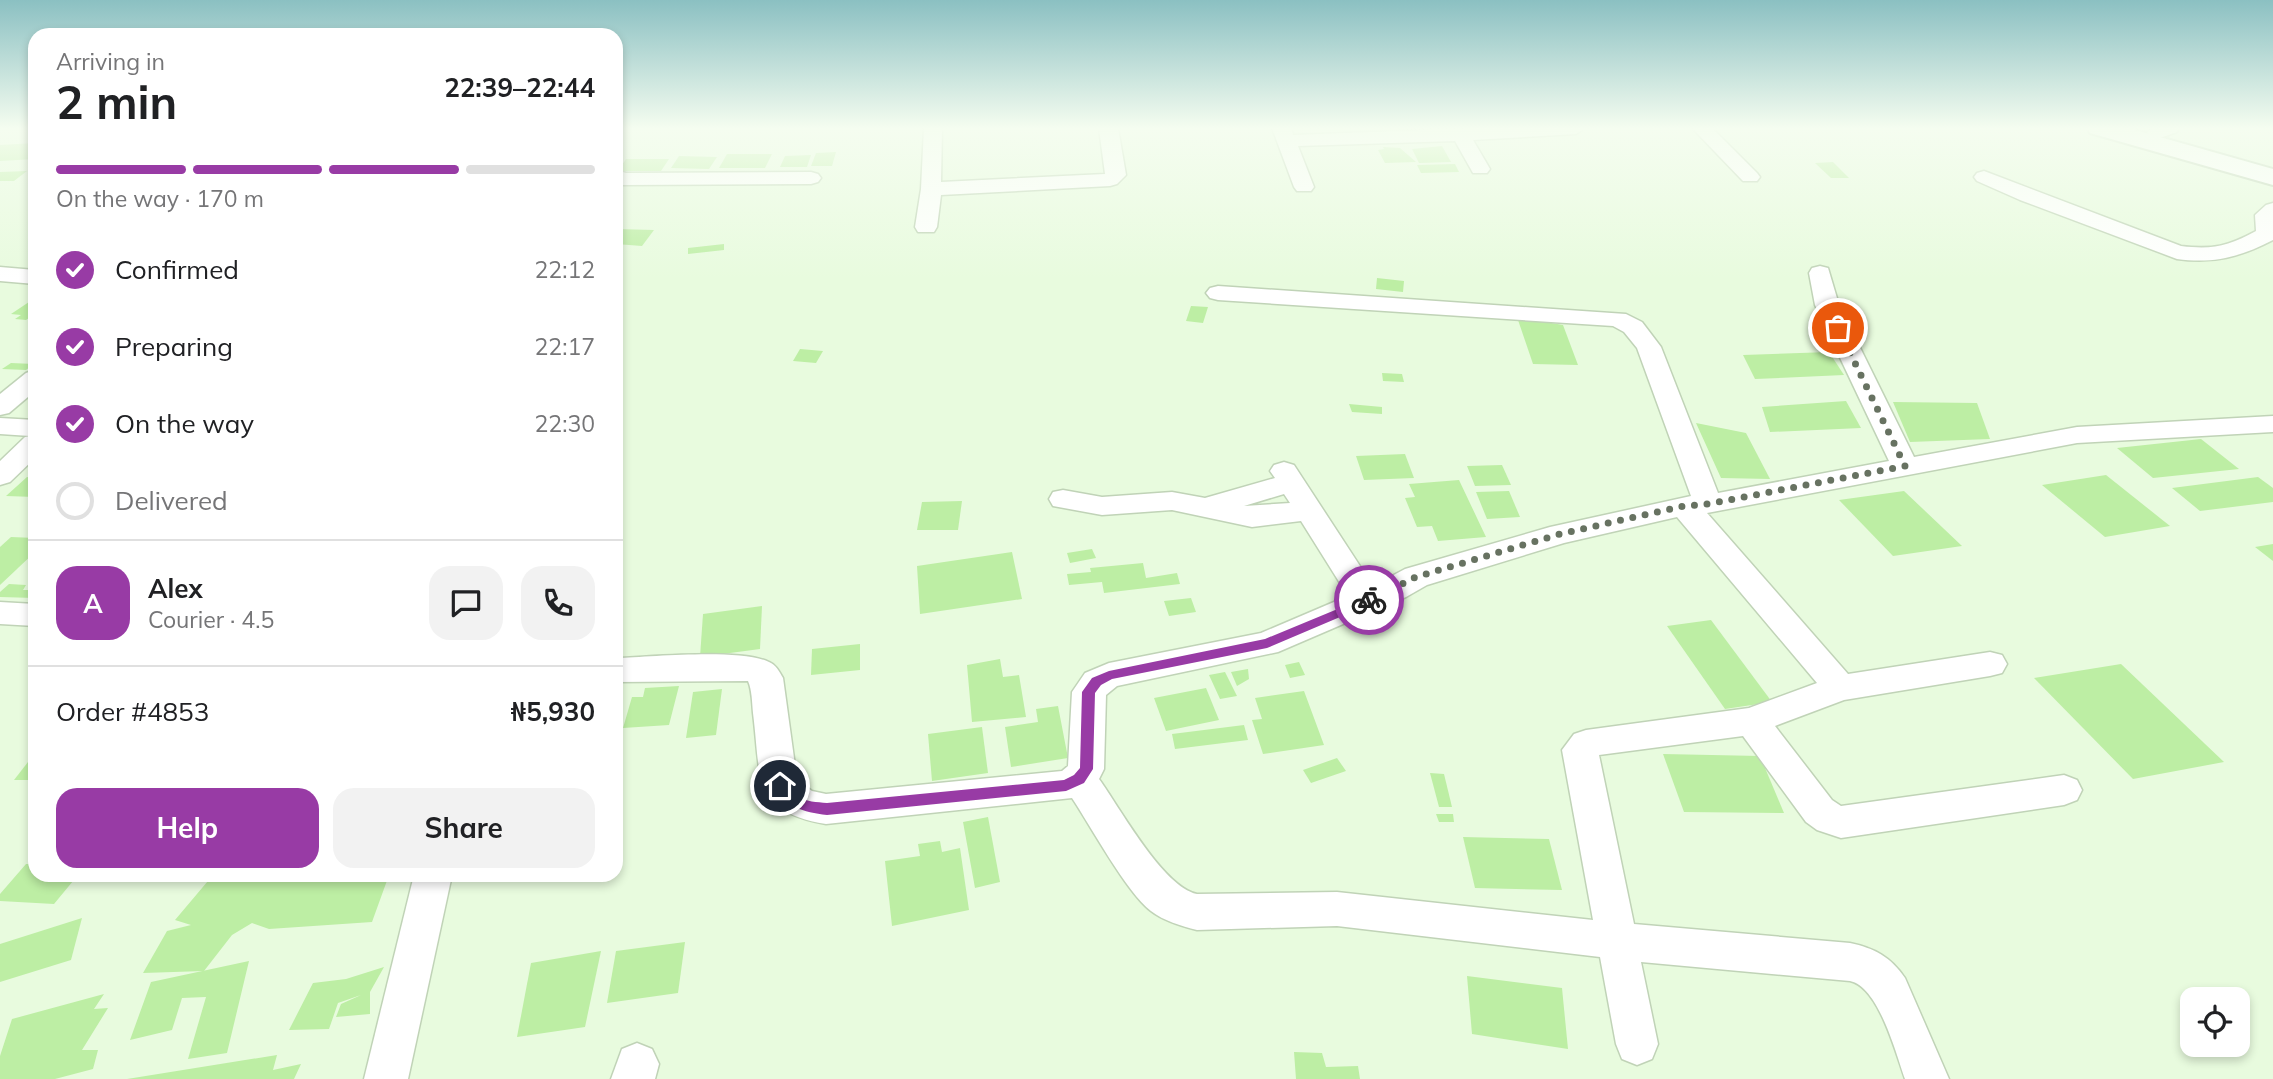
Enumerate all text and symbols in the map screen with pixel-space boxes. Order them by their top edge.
text: Arriving in [56,47,165,76]
text: 22:39–22:44 [444,71,595,104]
text: 2 min [56,73,177,131]
text: On the way · 170 m [56,184,264,213]
icon: check [56,251,94,289]
text: Confirmed [115,253,239,286]
text: 22:12 [535,255,595,284]
pin [1808,298,1868,358]
icon: bag [1819,309,1857,347]
icon: check [56,328,94,366]
text: Preparing [115,330,233,363]
text: 22:17 [535,332,595,361]
icon: check [56,405,94,443]
text: On the way [115,407,254,440]
text: 22:30 [535,409,595,438]
text: Delivered [115,484,228,517]
courier [1334,565,1404,635]
button: chat [429,566,503,640]
button: phone [521,566,595,640]
text: Alex [148,572,203,605]
icon: bike [1350,581,1388,619]
text: A [83,587,103,620]
text: Courier · 4.5 [148,605,274,634]
text: Order #4853 [56,695,209,728]
text: ₦5,930 [511,695,595,728]
pin [750,756,810,816]
icon: home [761,767,799,805]
button: Help [56,788,319,868]
button: Share [333,788,595,868]
map controls [2180,987,2250,1057]
button: locate [2180,987,2250,1057]

